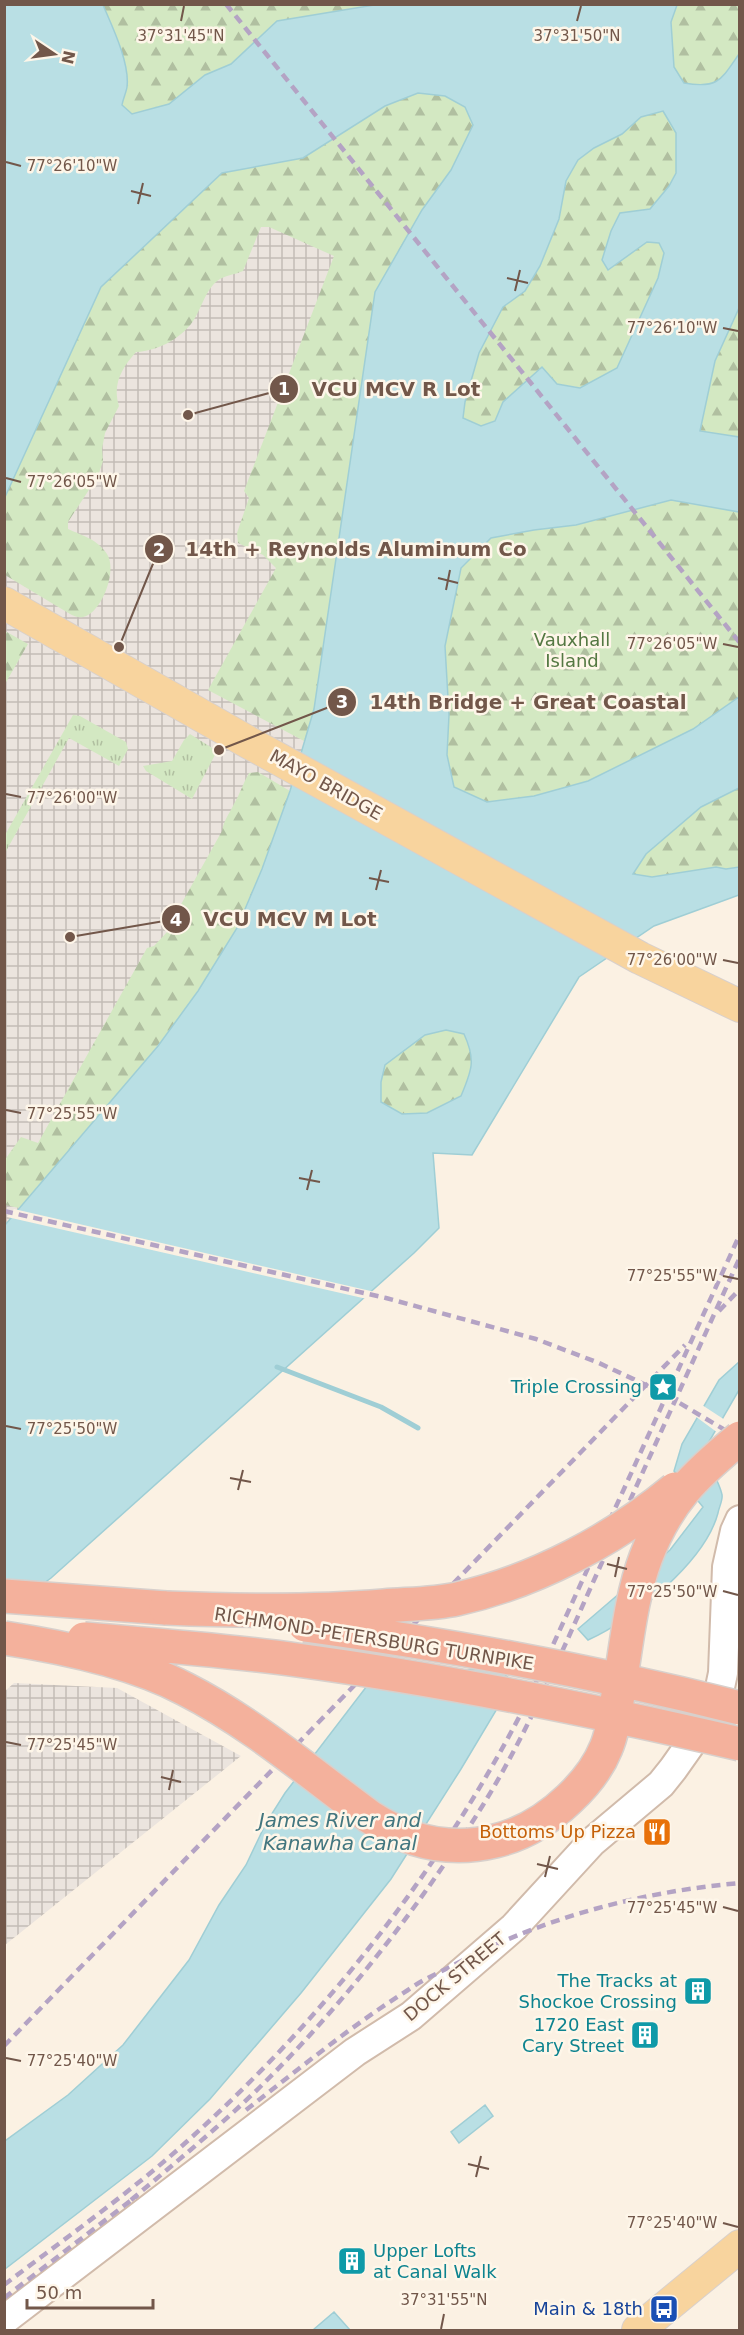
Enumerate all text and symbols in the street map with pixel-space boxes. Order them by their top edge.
north arrow [24,24,84,84]
text: 37°31'45"N [137,27,225,45]
text: 37°31'50"N [533,27,621,45]
text: N [57,49,79,66]
text: 77°26'10"W [27,157,117,175]
text: 77°26'10"W [627,319,717,337]
callout: VCU MCV R Lot [269,370,492,408]
text: VCU MCV R Lot [312,377,481,401]
text: 1 [278,378,290,399]
text: 77°26'05"W [27,473,117,491]
callout: 14th + Reynolds Aluminum Co [144,530,539,568]
text: 14th + Reynolds Aluminum Co [185,537,527,561]
text: 2 [153,539,165,560]
park label: Vauxhall Island [534,629,610,671]
text: 77°26'05"W [627,635,717,653]
callout: 14th Bridge + Great Coastal [327,683,698,721]
text: 14th Bridge + Great Coastal [369,690,687,714]
text: 3 [336,691,348,712]
street label: MAYO BRIDGE [266,745,386,824]
text: 77°26'00"W [27,789,117,807]
callout: VCU MCV M Lot [161,900,389,938]
text: VCU MCV M Lot [203,907,377,931]
text: 4 [170,909,182,930]
text: 77°26'00"W [627,951,717,969]
text: 77°25'55"W [27,1105,117,1123]
text: 77°25'55"W [627,1267,717,1285]
place icon: Triple Crossing [647,1371,679,1403]
place label: Triple Crossing [510,1376,642,1397]
text: 77°25'50"W [27,1420,117,1438]
text: 77°25'50"W [627,1583,717,1601]
street label: RICHMOND-PETERSBURG TURNPIKE [213,1603,535,1674]
text: 77°25'45"W [27,1736,117,1754]
water label: James River and Kanawha Canal [255,1808,422,1855]
restaurant icon: Bottoms Up Pizza [641,1816,673,1848]
place label: Bottoms Up Pizza [479,1821,636,1842]
text: 77°25'45"W [627,1899,717,1917]
street label: DOCK STREET [399,1927,511,2025]
place label: The Tracks at Shockoe Crossing [518,1970,677,2012]
building icon: The Tracks at Shockoe Crossing [682,1975,714,2007]
place label: 1720 East Cary Street [522,2014,624,2056]
building icon: 1720 East Cary Street [629,2019,661,2051]
text: 77°25'40"W [27,2052,117,2070]
text: 77°25'40"W [627,2214,717,2232]
place label: Upper Lofts at Canal Walk [373,2240,497,2282]
building icon: Upper Lofts at Canal Walk [336,2245,368,2277]
scale bar [27,2272,153,2310]
text: 50 m [36,2282,82,2303]
text: 37°31'55"N [400,2291,488,2309]
bus stop icon: Main & 18th [648,2293,680,2325]
place label: Main & 18th [533,2298,643,2319]

